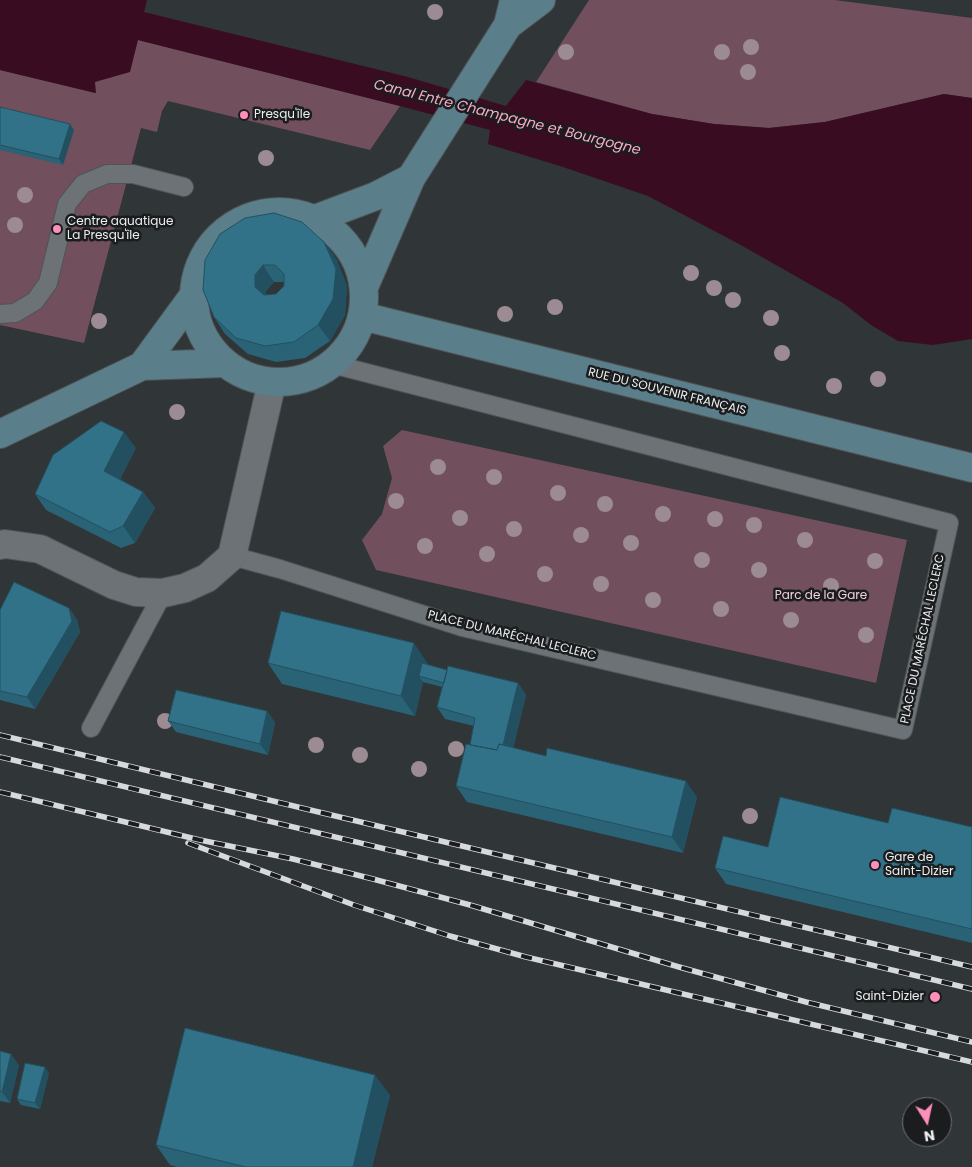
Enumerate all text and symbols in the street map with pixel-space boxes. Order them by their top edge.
water label: Canal Entre Champagne et Bourgogne [372,77,642,159]
place label: Presqu'île [254,108,310,122]
marker: Presqu'île [238,109,250,121]
place label: Centre aquatique La Presqu'île [67,215,173,243]
marker: Centre aquatique La Presqu'île [51,223,63,235]
street label: RUE DU SOUVENIR FRANÇAIS [586,365,748,419]
street label: PLACE DU MARÉCHAL LECLERC [898,553,948,725]
park label: Parc de la Gare [775,589,867,603]
street label: PLACE DU MARÉCHAL LECLERC [426,608,598,664]
place label: Gare de Saint-Dizier [885,851,954,879]
marker: Gare de Saint-Dizier [869,859,881,871]
place label: Saint-Dizier [855,990,924,1004]
marker: Saint-Dizier [928,990,942,1004]
north arrow [902,1097,952,1147]
text: N [923,1125,936,1147]

